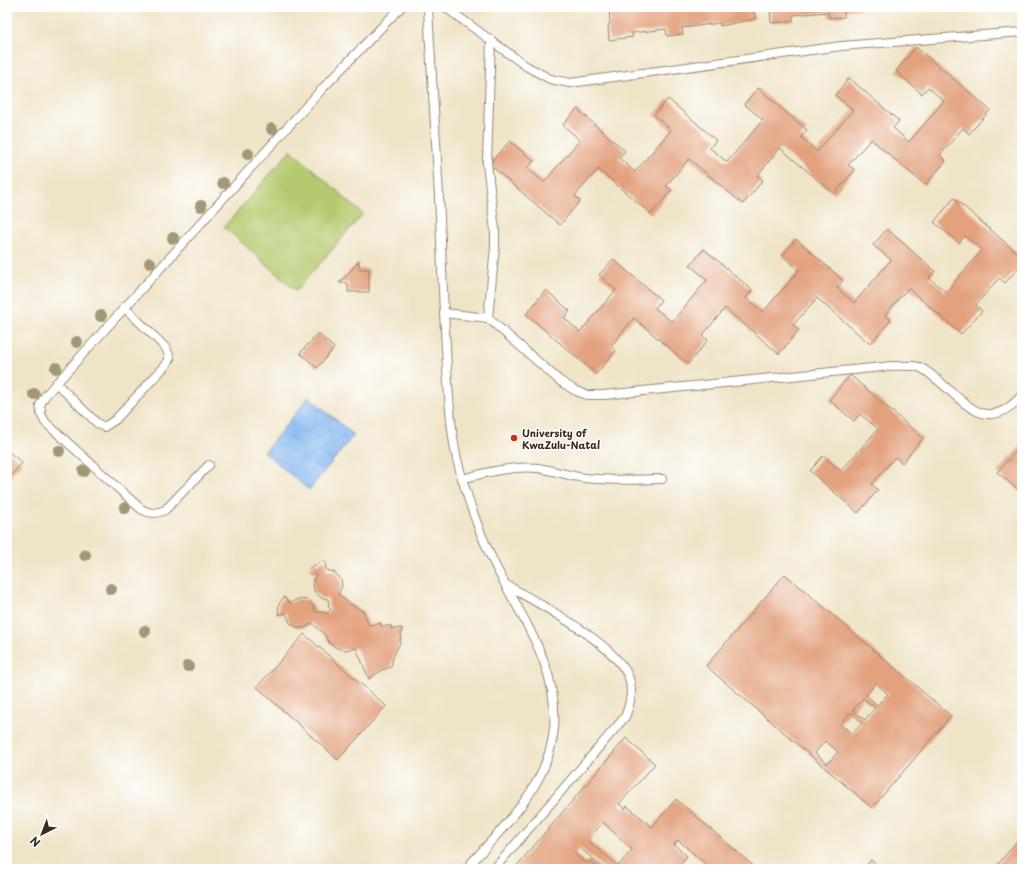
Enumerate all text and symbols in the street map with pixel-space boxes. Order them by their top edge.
place label: University of KwaZulu-Natal [522,425,600,452]
marker: University of KwaZulu-Natal [509,433,519,443]
north arrow [22,814,62,854]
text: N [26,832,44,851]

